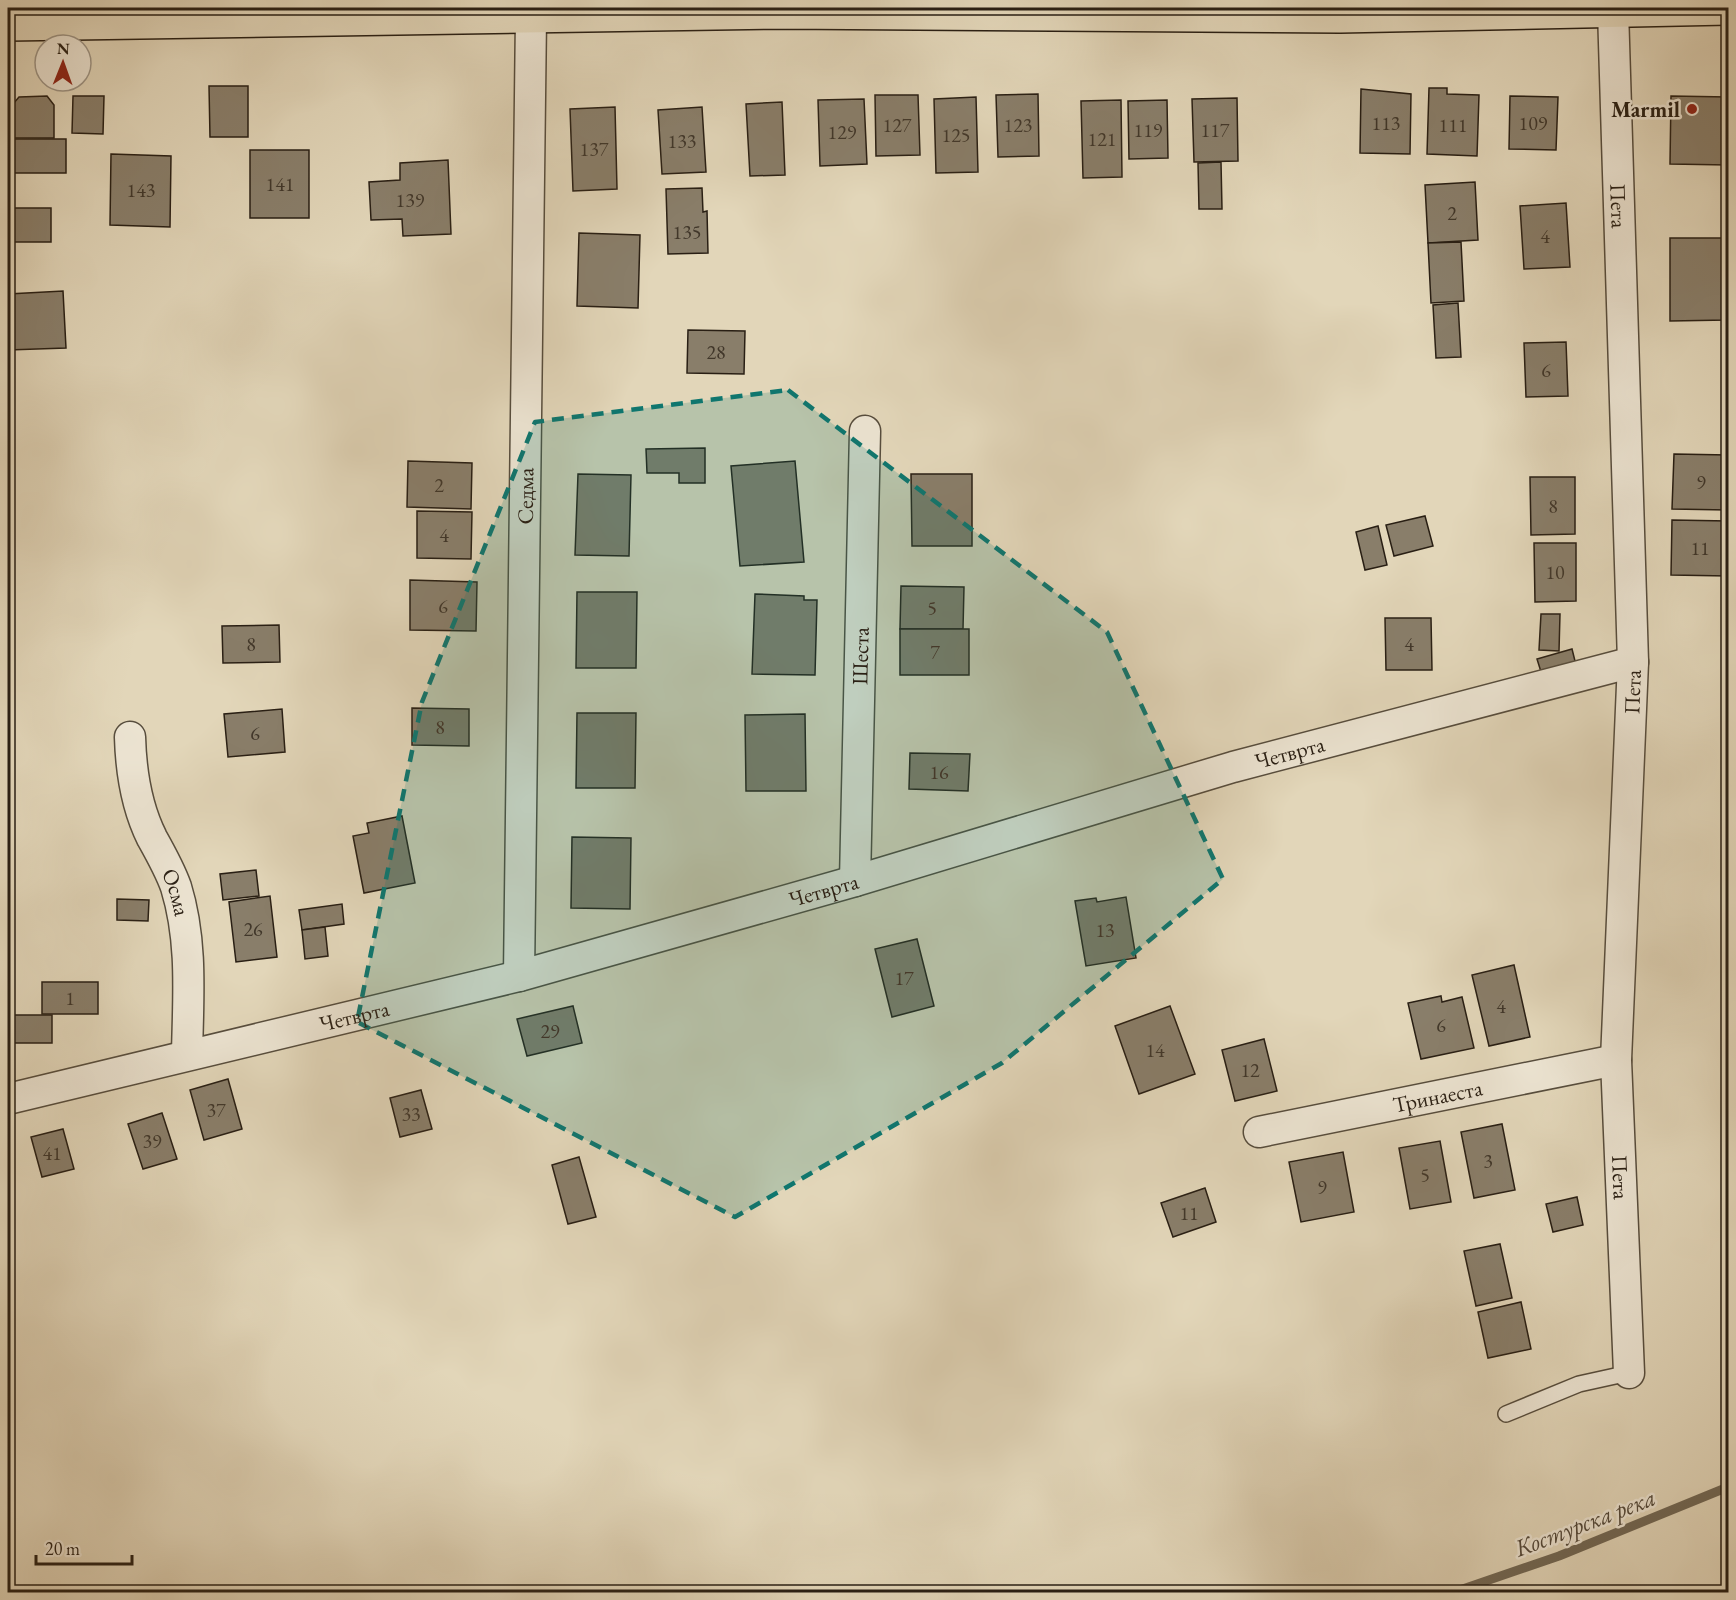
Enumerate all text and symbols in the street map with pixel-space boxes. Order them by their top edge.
north arrow [33,33,93,93]
text: N [57,38,70,59]
place label: Marmil [1611,95,1680,124]
marker: Marmil [1685,102,1699,116]
house number: 113 [1372,110,1400,136]
house number: 109 [1519,110,1548,136]
house number: 127 [883,112,912,138]
house number: 123 [1004,112,1032,138]
house number: 111 [1439,112,1467,138]
house number: 119 [1134,117,1163,143]
house number: 117 [1201,117,1230,143]
house number: 129 [828,119,857,145]
house number: 125 [942,122,970,148]
house number: 121 [1088,126,1116,152]
house number: 133 [668,128,696,154]
house number: 137 [580,136,609,162]
house number: 141 [266,171,294,197]
house number: 143 [127,177,155,203]
street label: Пета [1603,183,1634,229]
house number: 139 [396,187,425,213]
house number: 2 [1447,200,1457,226]
house number: 135 [673,219,701,245]
house number: 4 [1540,223,1550,249]
house number: 28 [706,339,726,365]
house number: 6 [1541,357,1551,383]
street label: Седма [511,467,540,525]
house number: 9 [1696,469,1706,495]
house number: 2 [434,472,444,498]
house number: 8 [1548,493,1558,519]
house number: 4 [439,522,449,548]
house number: 11 [1690,535,1710,561]
house number: 10 [1545,559,1565,585]
house number: 6 [438,593,448,619]
house number: 5 [927,595,937,621]
street label: Шеста [845,627,876,685]
house number: 8 [246,631,256,657]
house number: 4 [1404,631,1414,657]
house number: 7 [930,639,940,665]
street label: Пета [1617,669,1648,715]
house number: 8 [435,714,445,740]
house number: 6 [250,720,260,746]
street label: Четврта [1252,730,1328,776]
house number: 16 [929,759,949,785]
street label: Осма [155,864,197,919]
street label: Четврта [785,867,862,914]
house number: 26 [243,916,263,942]
house number: 13 [1095,917,1115,943]
house number: 17 [894,965,914,991]
house number: 1 [65,985,75,1011]
house number: 4 [1496,993,1506,1019]
street label: Четврта [316,994,392,1039]
house number: 6 [1436,1012,1446,1038]
house number: 29 [540,1018,560,1044]
house number: 14 [1145,1037,1165,1063]
house number: 12 [1240,1057,1260,1083]
street label: Тринаеста [1390,1073,1485,1120]
house number: 37 [206,1097,226,1123]
house number: 33 [401,1101,421,1127]
house number: 39 [142,1128,162,1154]
house number: 41 [42,1140,62,1166]
house number: 3 [1483,1148,1493,1174]
street label: Пета [1605,1154,1636,1200]
house number: 5 [1420,1162,1430,1188]
house number: 9 [1317,1174,1327,1200]
house number: 11 [1179,1200,1199,1226]
water label: Костурска река [1509,1481,1660,1564]
scale bar [36,1528,132,1566]
text: 20 m [45,1537,80,1560]

